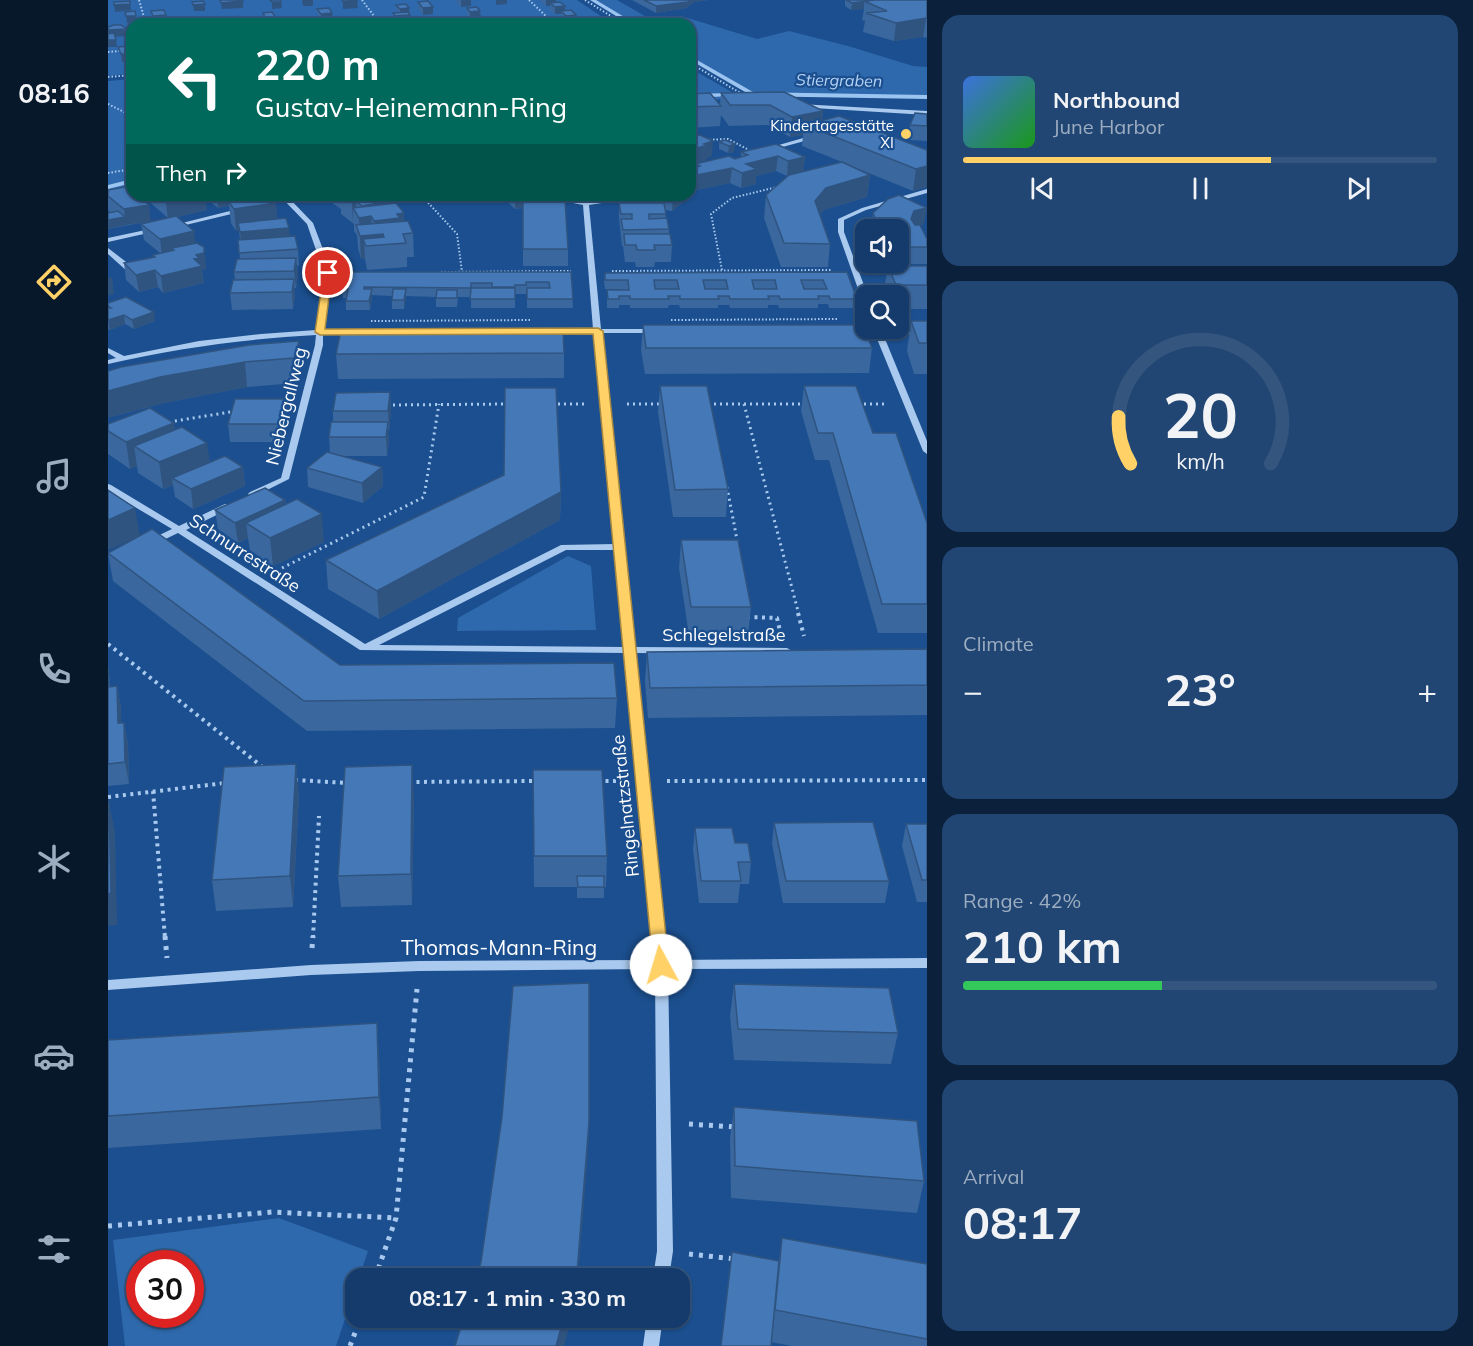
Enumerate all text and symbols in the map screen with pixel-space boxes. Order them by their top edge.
text: 220 m [255,38,380,91]
icon: left [156,42,234,120]
water label: Stiergraben [796,69,882,91]
text: 08:16 [18,76,90,110]
text: Northbound [1053,86,1180,114]
text: Gustav-Heinemann-Ring [255,90,567,124]
text: June Harbor [1053,114,1164,139]
place label: Kindertagesstätte XI [770,116,894,152]
marker: Kindertagesstätte XI [899,127,913,141]
icon: right [219,156,252,189]
text: Then [156,159,207,187]
icon: previous [1026,172,1059,205]
icon: pause [1184,172,1217,205]
icon: next [1342,172,1375,205]
map controls [855,219,909,339]
button: sound [855,219,909,273]
pin [302,247,353,298]
icon: arrive [311,256,344,289]
icon: directions [33,261,75,303]
button: search [855,285,909,339]
street label: Niebergallweg [260,345,312,467]
text: 20 [1163,375,1237,454]
text: km/h [1176,447,1224,474]
icon: music [33,455,75,497]
street label: Schnurrestraße [185,509,305,597]
street label: Schlegelstraße [662,623,786,646]
text: Climate [963,631,1034,656]
icon: phone [33,648,75,690]
text: 23° [1164,661,1236,717]
text: − [963,670,983,711]
text: + [1417,670,1437,711]
street label: Ringelnatzstraße [606,734,644,878]
icon: climate [33,841,75,883]
text: Range · 42% [963,888,1081,913]
text: 210 km [963,918,1122,974]
position arrow [629,933,693,997]
street label: Thomas-Mann-Ring [401,934,597,960]
icon: car [33,1035,75,1077]
text: Arrival [963,1164,1024,1189]
text: 08:17 [963,1194,1082,1250]
icon: filters [33,1228,75,1270]
speed limit sign: 30 [126,1250,204,1328]
text: 08:17 · 1 min · 330 m [409,1284,626,1312]

